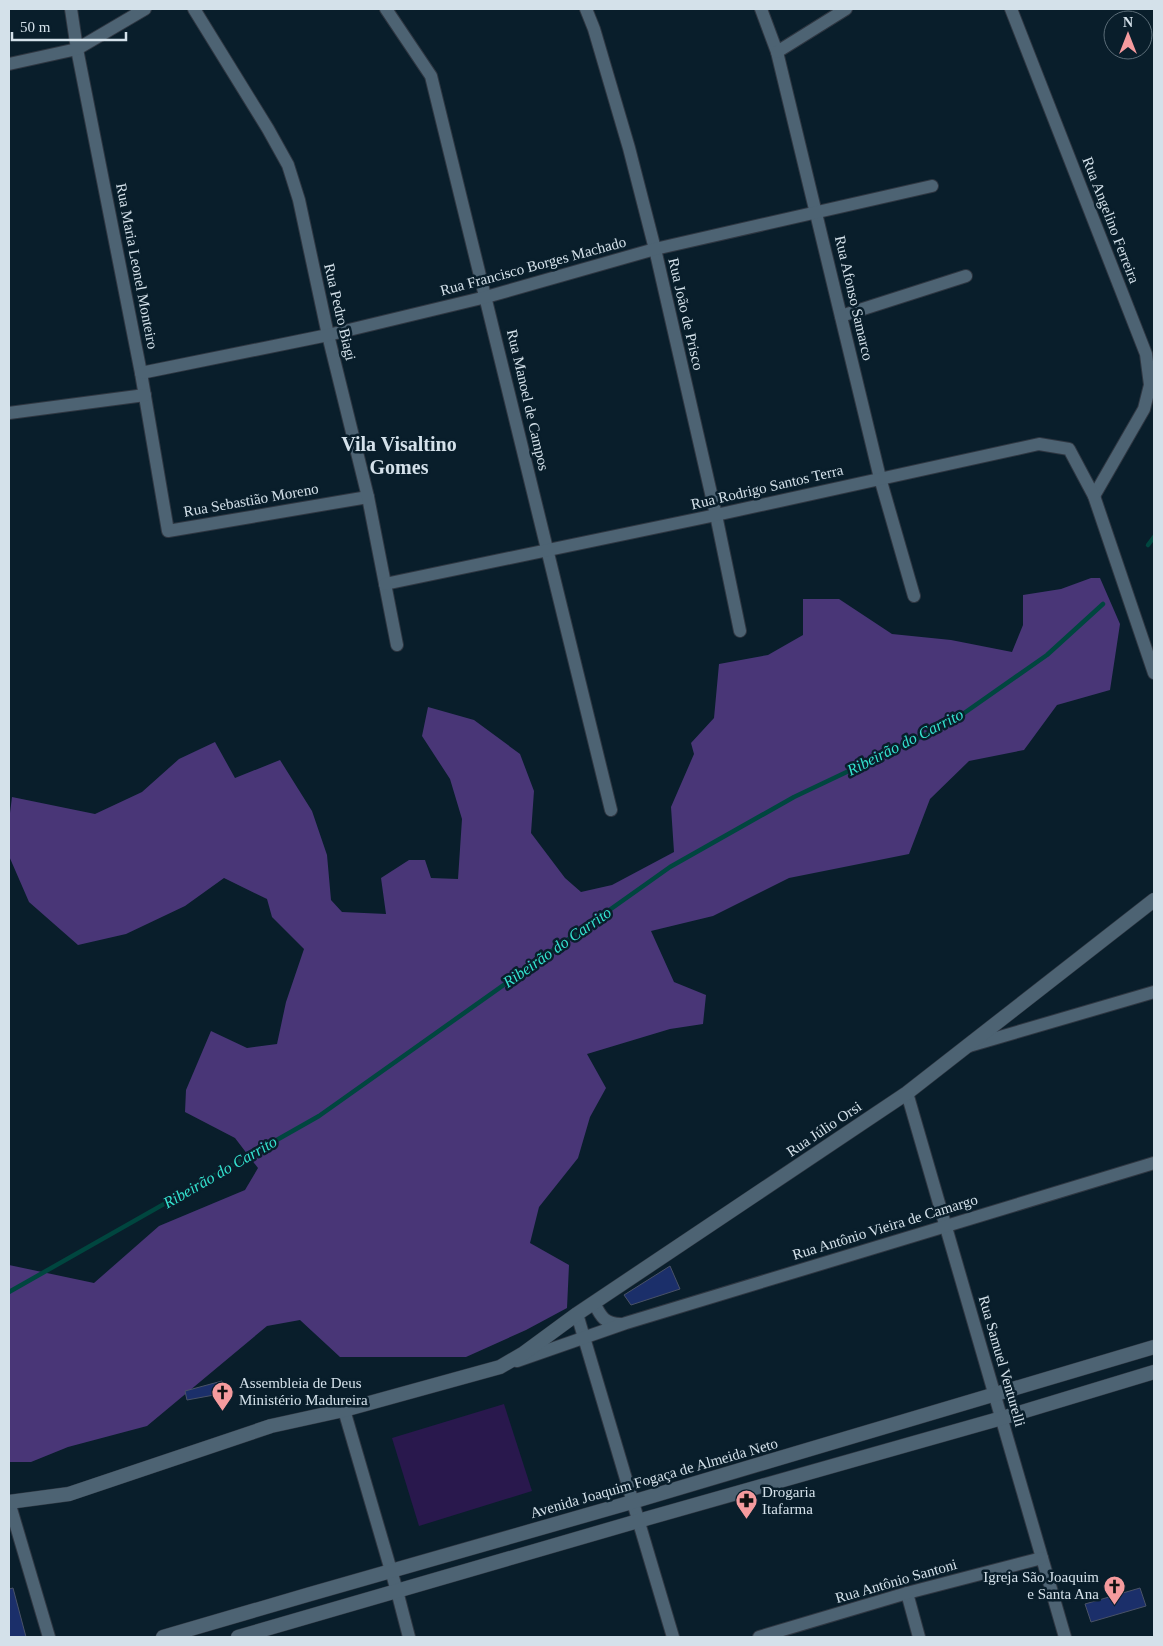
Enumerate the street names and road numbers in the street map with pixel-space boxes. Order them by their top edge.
street label: Rua Angelino Ferreira [1079,155,1143,286]
street label: Rua Maria Leonel Monteiro [113,182,161,350]
street label: Rua Francisco Borges Machado [438,233,628,299]
street label: Rua Afonso Samarco [832,234,876,362]
street label: Rua João de Prisco [665,256,707,372]
street label: Rua Pedro Biagi [321,262,359,362]
street label: Rua Manoel de Campos [504,328,552,472]
street label: Rua Rodrigo Santos Terra [689,462,845,512]
street label: Rua Sebastião Moreno [182,480,320,520]
street label: Rua Júlio Orsi [784,1098,864,1160]
street label: Rua Antônio Vieira de Camargo [791,1191,979,1263]
street label: Rua Samuel Venturelli [976,1294,1028,1428]
street label: Avenida Joaquim Fogaça de Almeida Neto [528,1435,780,1521]
street label: Rua Antônio Santoni [833,1556,959,1606]

